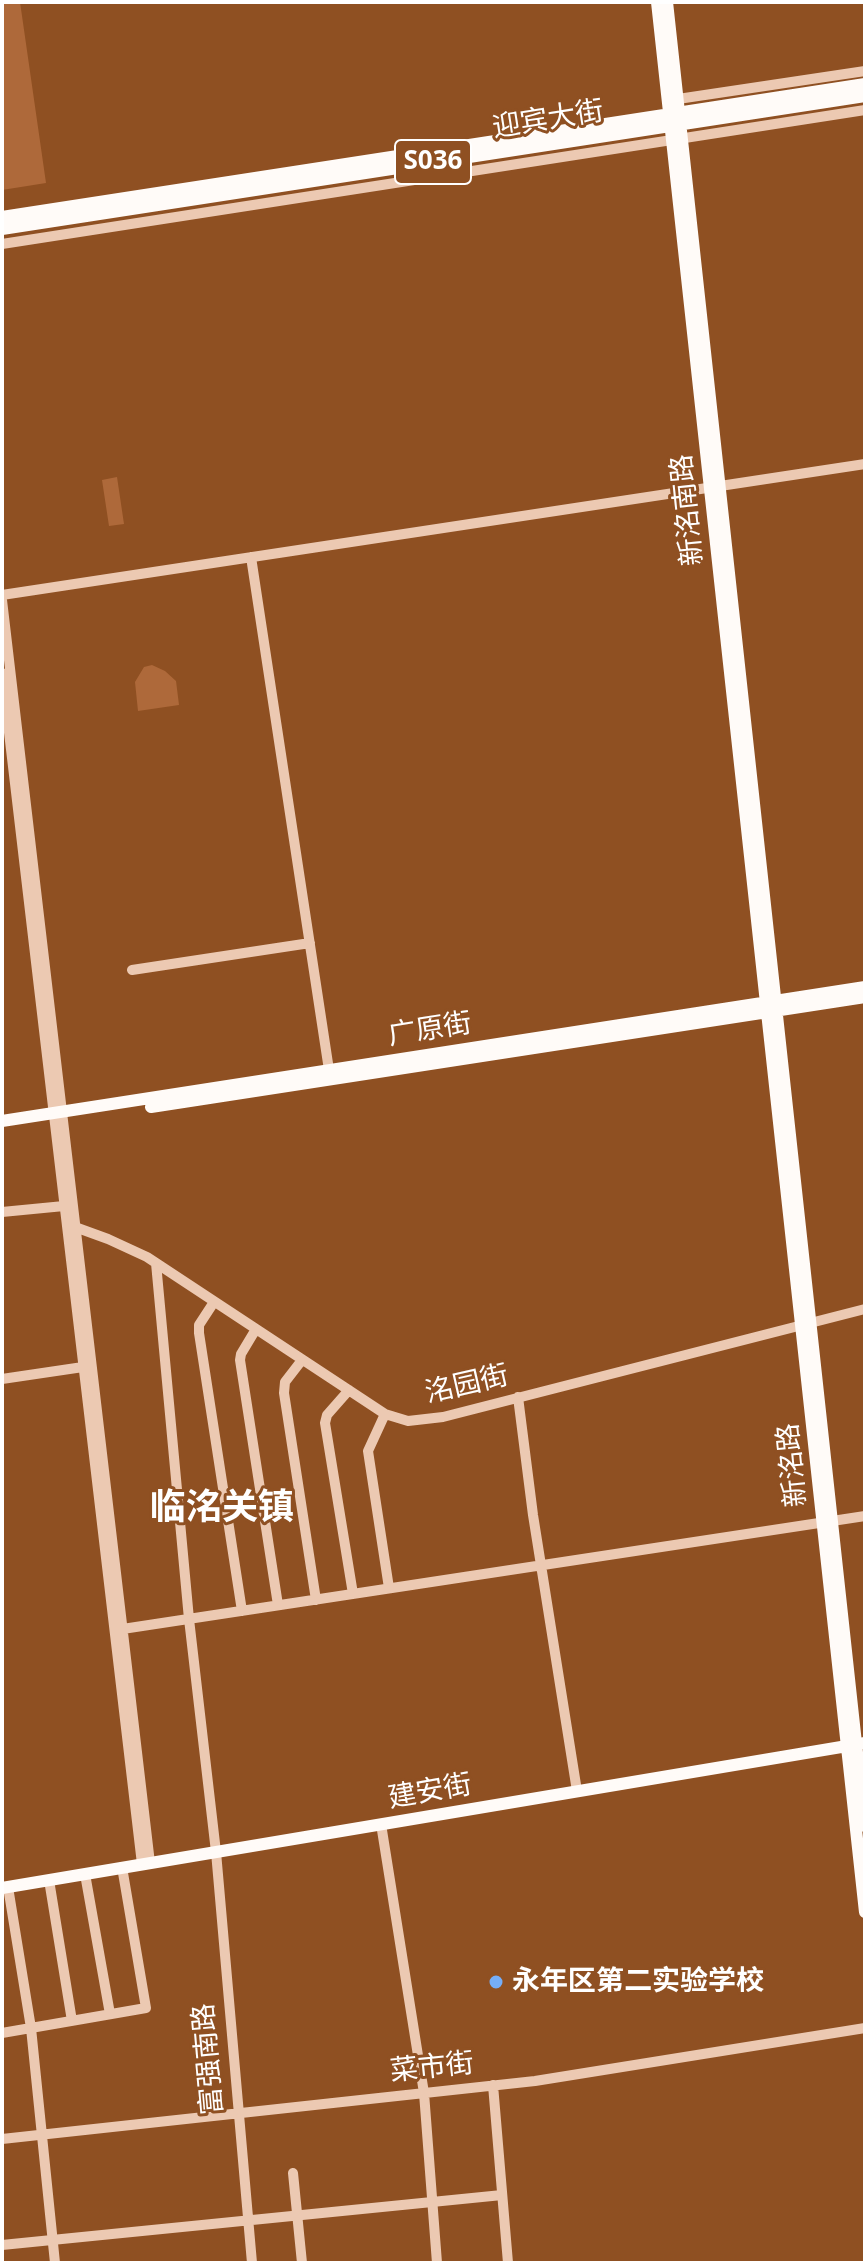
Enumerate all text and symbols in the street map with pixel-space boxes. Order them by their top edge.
street label: 迎宾大街 [490,95,606,145]
road number: S036 [395,140,471,184]
street label: 新洺南路 [665,453,711,567]
street label: 广原街 [386,1007,474,1053]
street label: 洺园街 [422,1359,512,1411]
street label: 新洺路 [772,1421,814,1509]
district label: 临洺关镇 [150,1487,294,1531]
street label: 建安街 [386,1768,474,1816]
place label: 永年区第二实验学校 [512,1965,764,1999]
marker: 永年区第二实验学校 [487,1973,505,1991]
street label: 富强南路 [187,2002,231,2116]
street label: 菜市街 [388,2047,476,2089]

